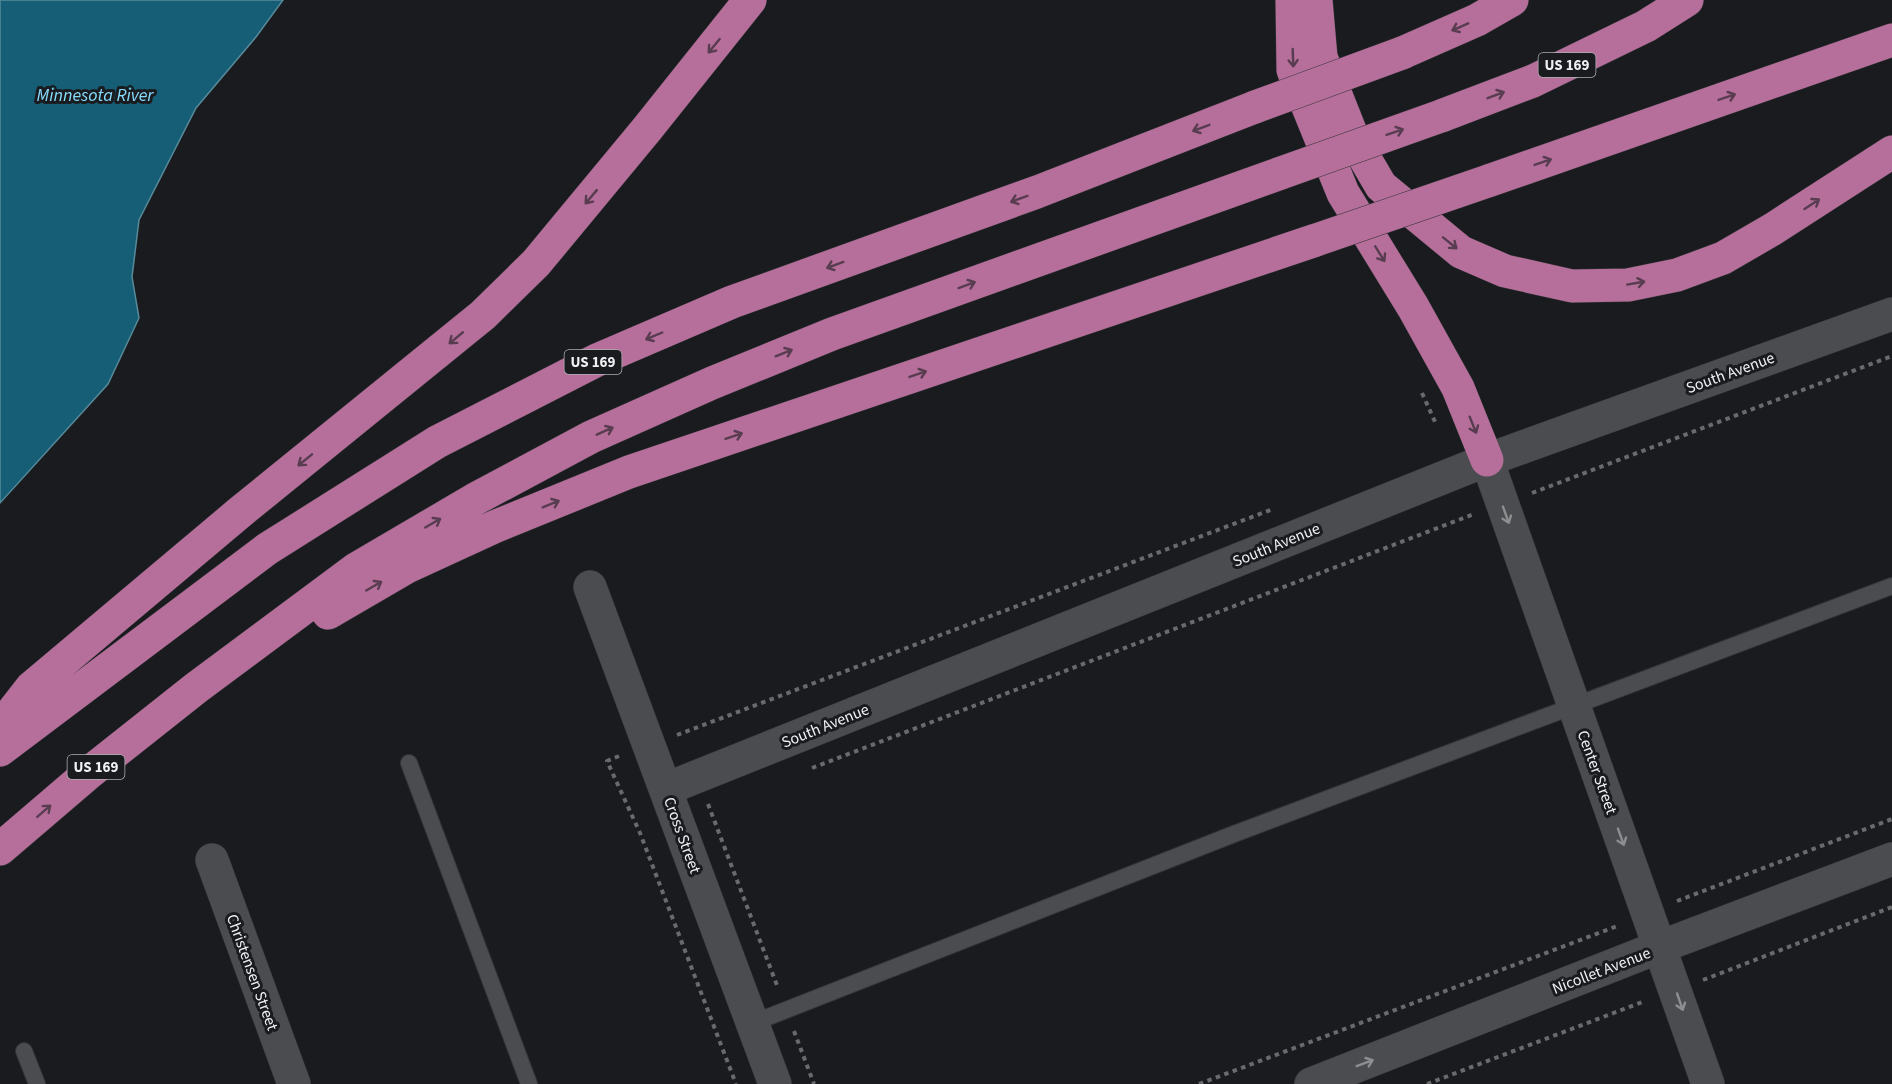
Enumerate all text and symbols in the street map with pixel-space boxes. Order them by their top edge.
one-way arrow [1452,22,1470,33]
one-way arrow [707,38,720,54]
one-way arrow [1287,48,1298,68]
road number: US 169 [1538,53,1596,77]
water label: Minnesota River [37,83,154,108]
one-way arrow [1486,89,1505,100]
one-way arrow [1717,91,1736,102]
one-way arrow [1192,124,1210,135]
one-way arrow [1385,126,1404,137]
one-way arrow [1533,155,1552,166]
one-way arrow [584,189,598,204]
one-way arrow [1010,194,1029,205]
one-way arrow [1803,197,1820,209]
one-way arrow [1442,236,1457,250]
one-way arrow [1375,245,1387,262]
one-way arrow [827,260,845,271]
one-way arrow [1626,277,1646,288]
one-way arrow [957,279,975,290]
one-way arrow [449,331,465,344]
one-way arrow [645,331,664,342]
one-way arrow [774,347,793,358]
street label: South Avenue [1683,347,1778,399]
road number: US 169 [564,350,622,374]
one-way arrow [908,367,927,378]
one-way arrow [1468,416,1479,434]
one-way arrow [595,424,613,436]
one-way arrow [724,430,743,441]
one-way arrow [297,454,313,467]
one-way arrow [541,498,560,509]
one-way arrow [1502,505,1513,524]
one-way arrow [424,517,441,529]
street label: South Avenue [1229,517,1323,572]
one-way arrow [365,579,382,591]
street label: South Avenue [778,698,872,753]
street label: Center Street [1572,727,1623,818]
road number: US 169 [68,755,124,779]
street label: Cross Street [658,794,706,877]
one-way arrow [36,804,51,818]
one-way arrow [1616,827,1627,846]
street label: Christensen Street [221,911,284,1034]
street label: Nicollet Avenue [1549,942,1654,1000]
one-way arrow [1675,992,1686,1011]
one-way arrow [1356,1056,1374,1067]

